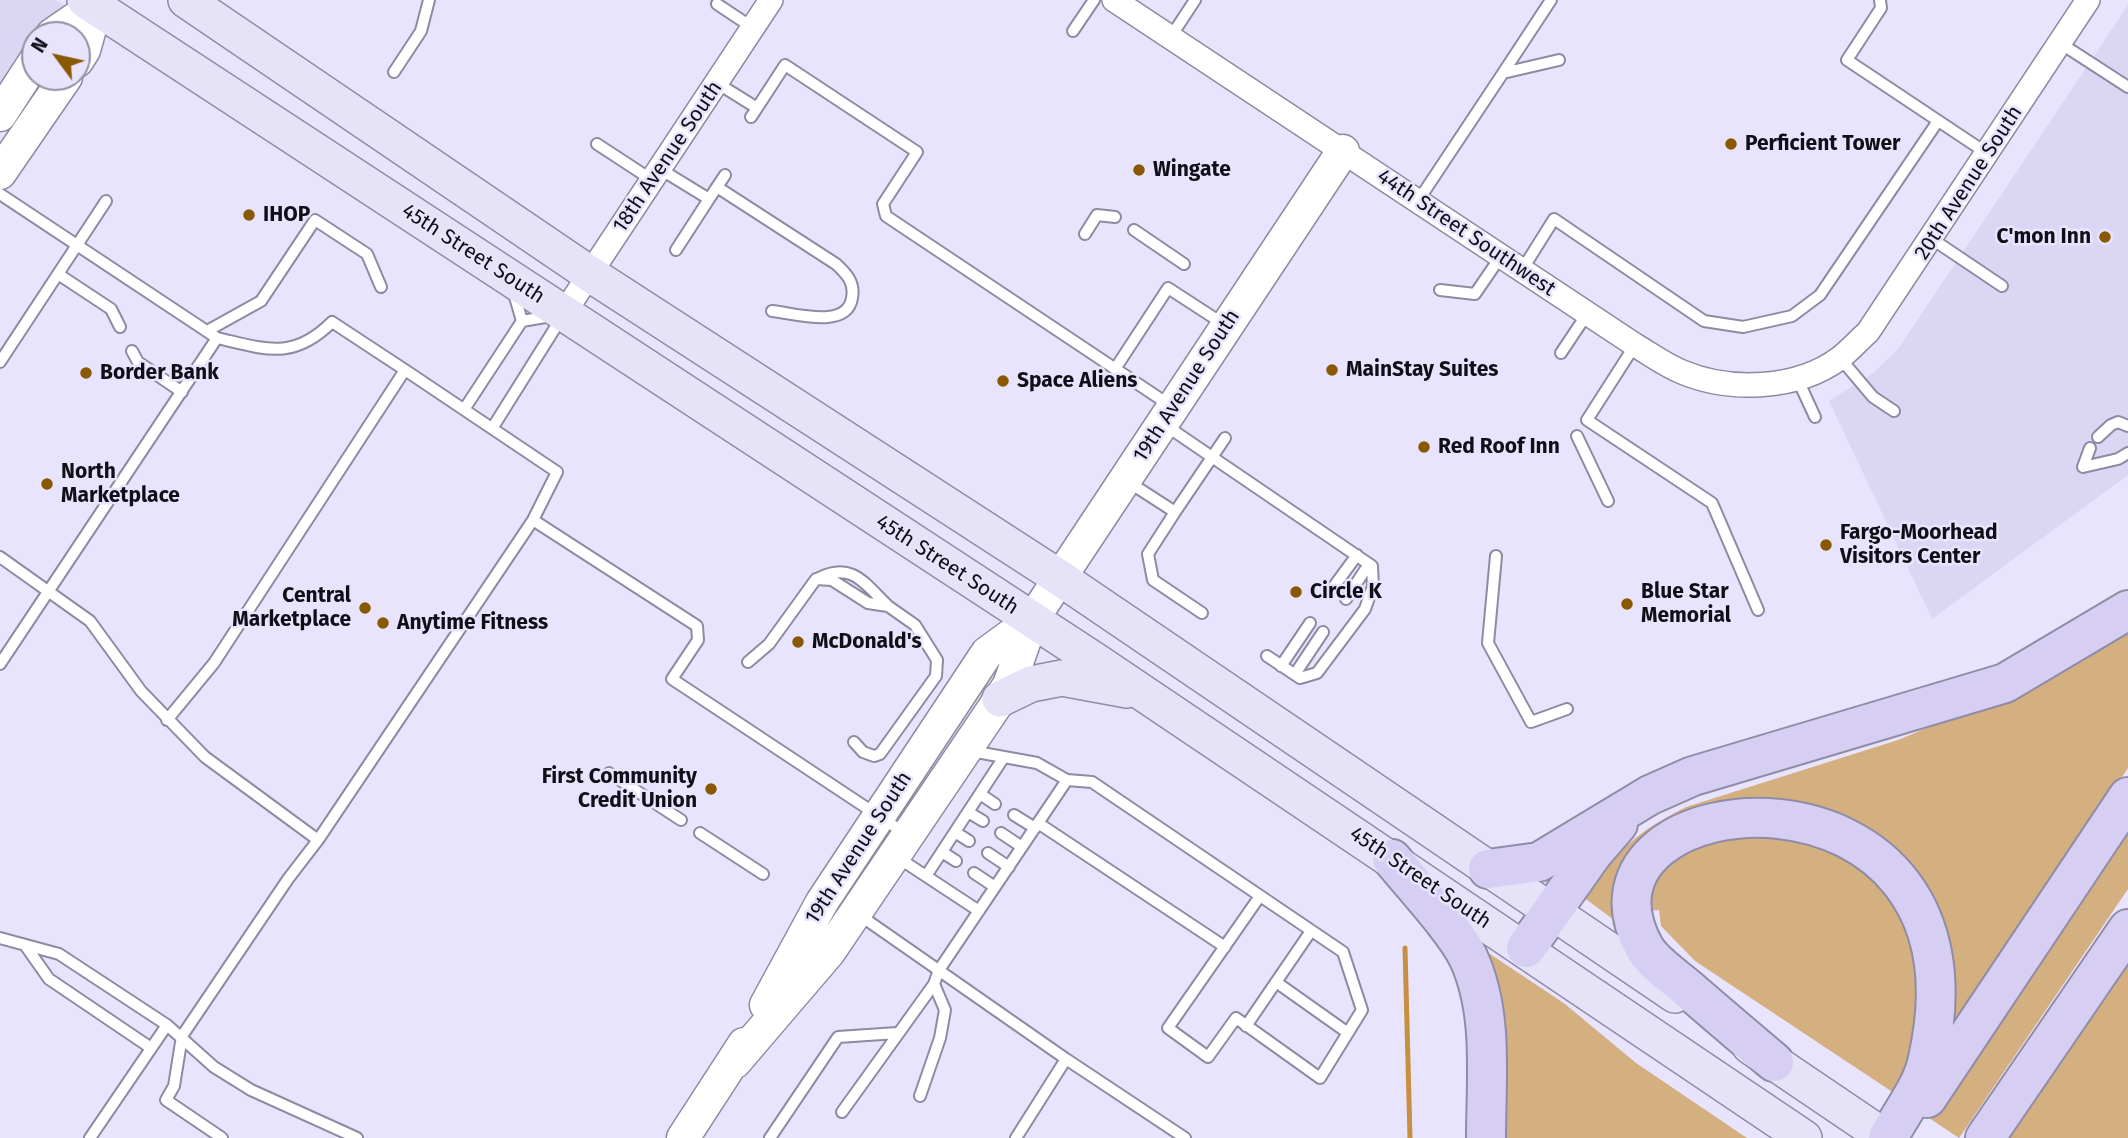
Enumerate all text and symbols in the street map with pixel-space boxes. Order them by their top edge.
north arrow [21,21,91,91]
text: N [27,34,53,57]
street label: 18th Avenue South [608,77,728,237]
street label: 20th Avenue South [1910,101,2028,265]
place label: Perficient Tower [1745,131,1901,157]
marker: Perficient Tower [1723,136,1739,152]
place label: Wingate [1153,157,1231,183]
marker: Wingate [1131,162,1147,178]
street label: 44th Street Southwest [1372,164,1560,302]
street label: 45th Street South [397,198,549,310]
place label: IHOP [263,202,310,228]
marker: IHOP [241,207,257,223]
place label: C'mon Inn [1996,224,2091,250]
marker: C'mon Inn [2097,229,2113,245]
street label: 19th Avenue South [1128,305,1246,467]
place label: MainStay Suites [1346,357,1498,383]
place label: Border Bank [100,360,219,386]
marker: MainStay Suites [1324,362,1340,378]
marker: Border Bank [78,365,94,381]
place label: Space Aliens [1017,368,1137,394]
marker: Space Aliens [995,373,1011,389]
place label: Red Roof Inn [1438,434,1560,460]
marker: Red Roof Inn [1416,439,1432,455]
place label: North Marketplace [61,459,180,509]
marker: North Marketplace [39,476,55,492]
street label: 45th Street South [871,509,1023,621]
place label: Fargo-Moorhead Visitors Center [1840,520,1998,570]
marker: Fargo-Moorhead Visitors Center [1818,537,1834,553]
place label: Circle K [1310,579,1382,605]
place label: Blue Star Memorial [1641,579,1731,629]
place label: Central Marketplace [232,583,351,633]
marker: Circle K [1288,584,1304,600]
marker: Blue Star Memorial [1619,596,1635,612]
marker: Central Marketplace [357,600,373,616]
place label: Anytime Fitness [397,610,548,636]
marker: Anytime Fitness [375,615,391,631]
place label: McDonald's [812,629,922,655]
marker: McDonald's [790,634,806,650]
place label: First Community Credit Union [542,764,697,814]
street label: 19th Avenue South [800,767,918,929]
marker: First Community Credit Union [703,781,719,797]
street label: 45th Street South [1344,821,1496,935]

